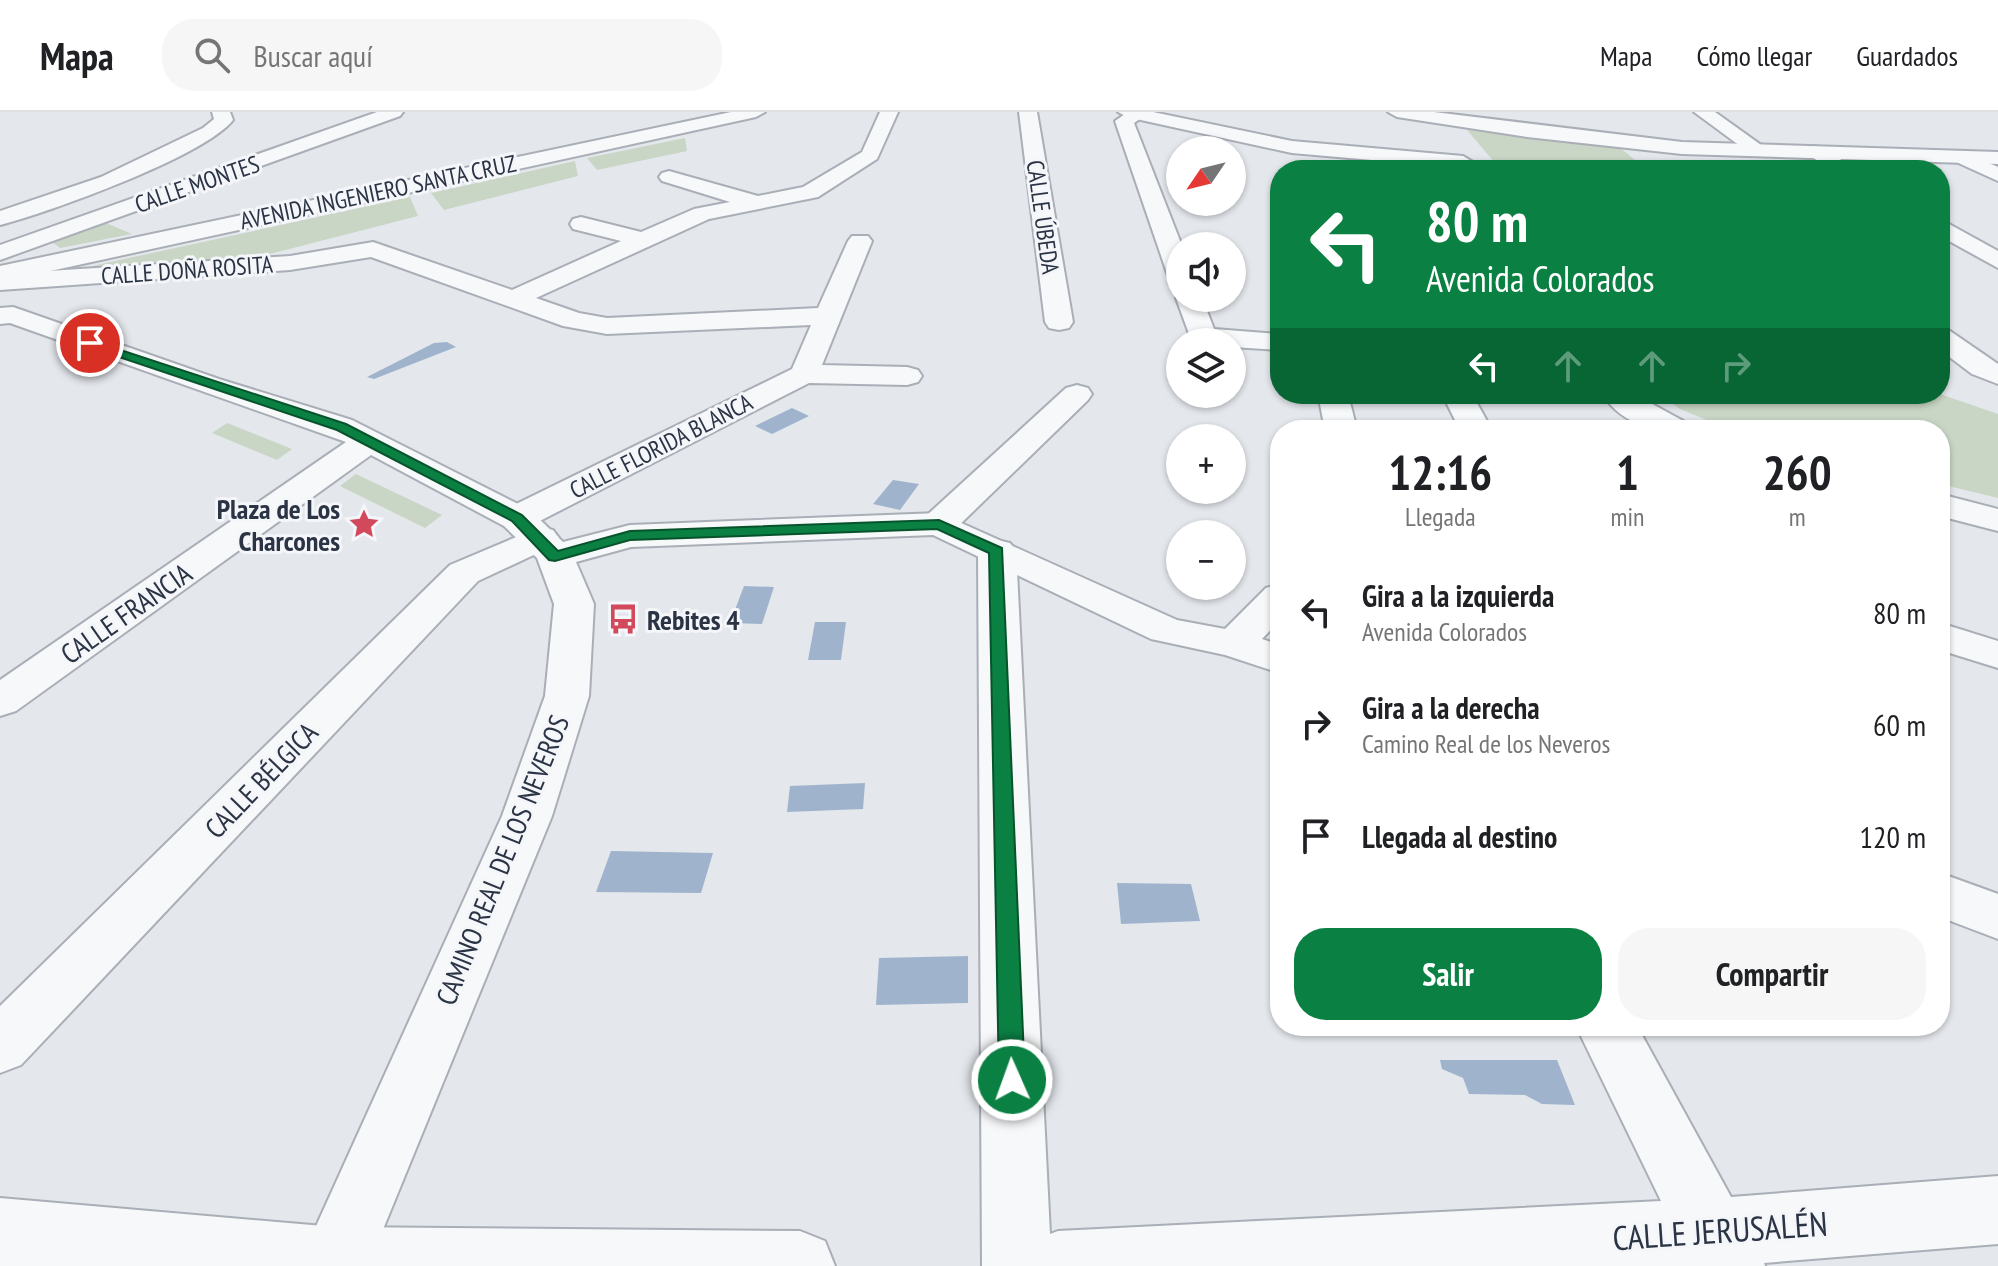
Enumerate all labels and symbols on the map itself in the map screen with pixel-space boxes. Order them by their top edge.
north arrow [1166,136,1246,216]
street label: CALLE MONTES [131,148,263,220]
street label: AVENIDA INGENIERO SANTA CRUZ [237,148,519,236]
street label: CALLE ÚBEDA [1020,158,1066,277]
street label: CALLE DOÑA ROSITA [100,248,275,291]
pin [56,309,124,377]
street label: CALLE FLORIDA BLANCA [564,386,758,505]
place label: Plaza de Los Charcones [217,490,340,559]
place icon: Plaza de Los Charcones [347,507,381,541]
street label: CALLE FRANCIA [53,554,199,672]
place label: Rebites 4 [647,601,740,638]
bus stop icon: Rebites 4 [606,602,640,636]
street label: CAMINO REAL DE LOS NEVEROS [427,710,577,1010]
street label: CALLE BÉLGICA [196,714,326,846]
position arrow [970,1038,1054,1122]
street label: CALLE JERUSALÉN [1611,1201,1829,1259]

